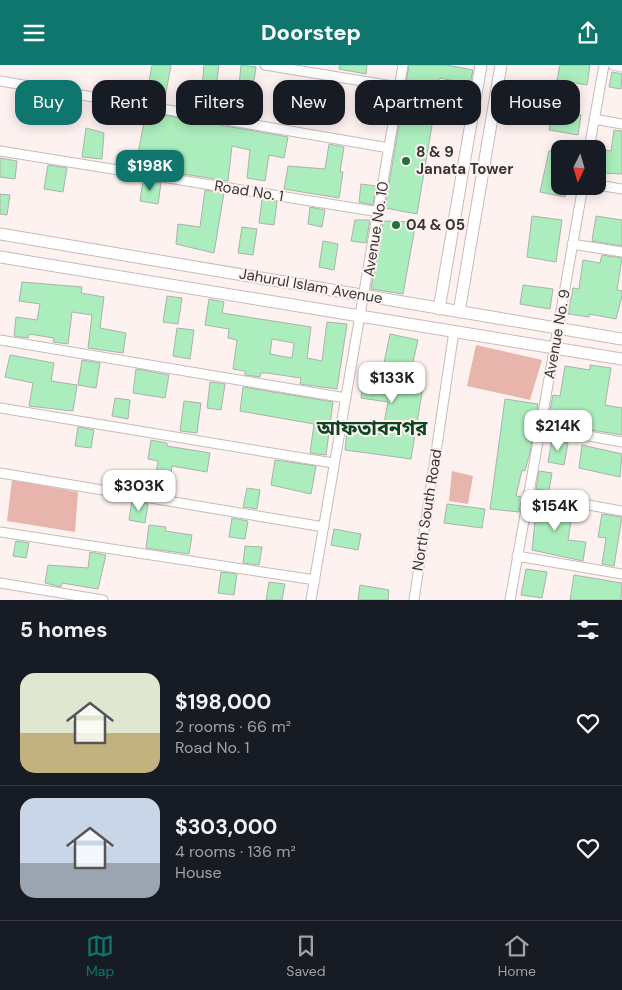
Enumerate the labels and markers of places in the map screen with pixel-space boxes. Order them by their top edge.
place label: 8 & 9 Janata Tower [416,142,513,179]
pin: $198K [115,149,185,192]
marker: 8 & 9 Janata Tower [400,155,412,167]
place label: 04 & 05 [406,215,465,235]
marker: 04 & 05 [390,219,402,231]
pin: $133K [357,361,427,404]
pin: $214K [523,409,593,452]
pin: $303K [104,469,174,512]
pin: $154K [520,489,590,532]

